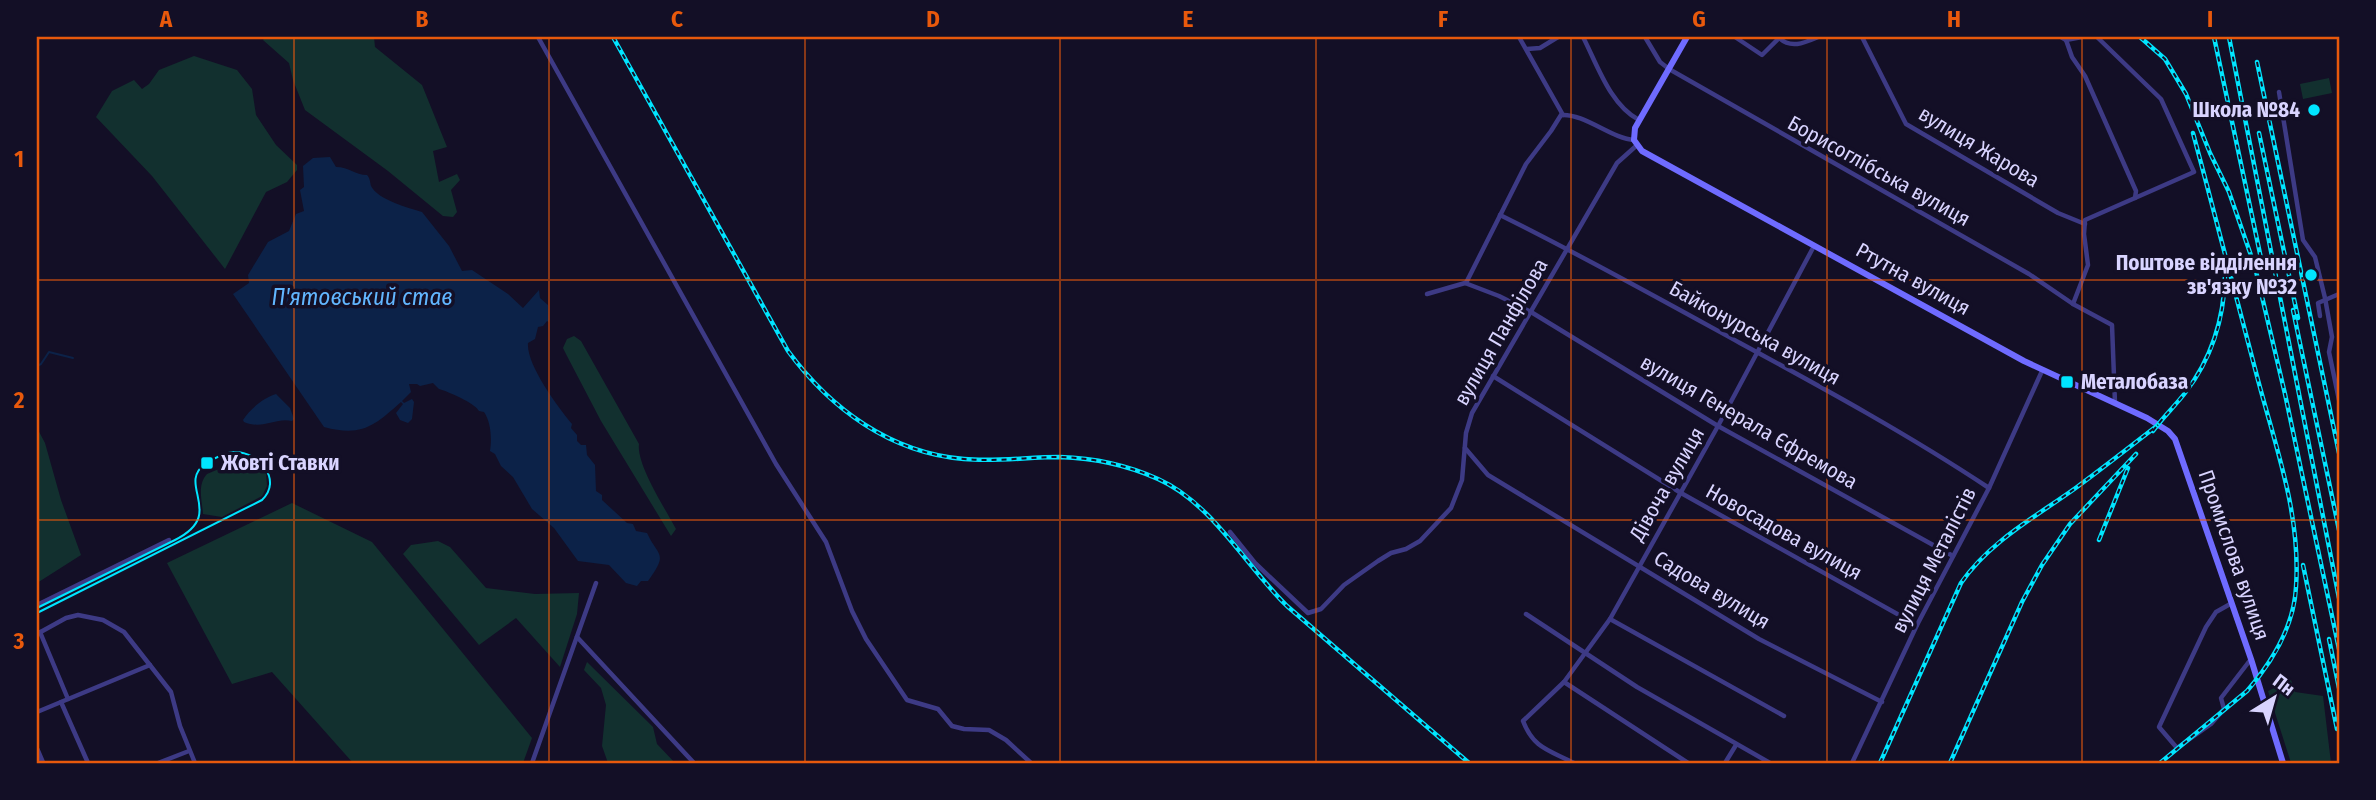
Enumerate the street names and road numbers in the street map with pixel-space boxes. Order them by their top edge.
street label: вулиця Жарова [1914,101,2044,193]
street label: Борисоглібська вулиця [1783,110,1975,232]
street label: Ртутна вулиця [1851,237,1975,321]
street label: вулиця Панфілова [1448,254,1554,410]
street label: Байконурська вулиця [1665,275,1845,391]
street label: вулиця Генерала Єфремова [1636,349,1862,495]
street label: Дівоча вулиця [1623,422,1710,546]
street label: Промислова вулиця [2193,466,2275,644]
street label: Новосадова вулиця [1701,478,1867,586]
street label: вулиця Металістів [1886,483,1982,637]
street label: Садова вулиця [1649,545,1775,635]

